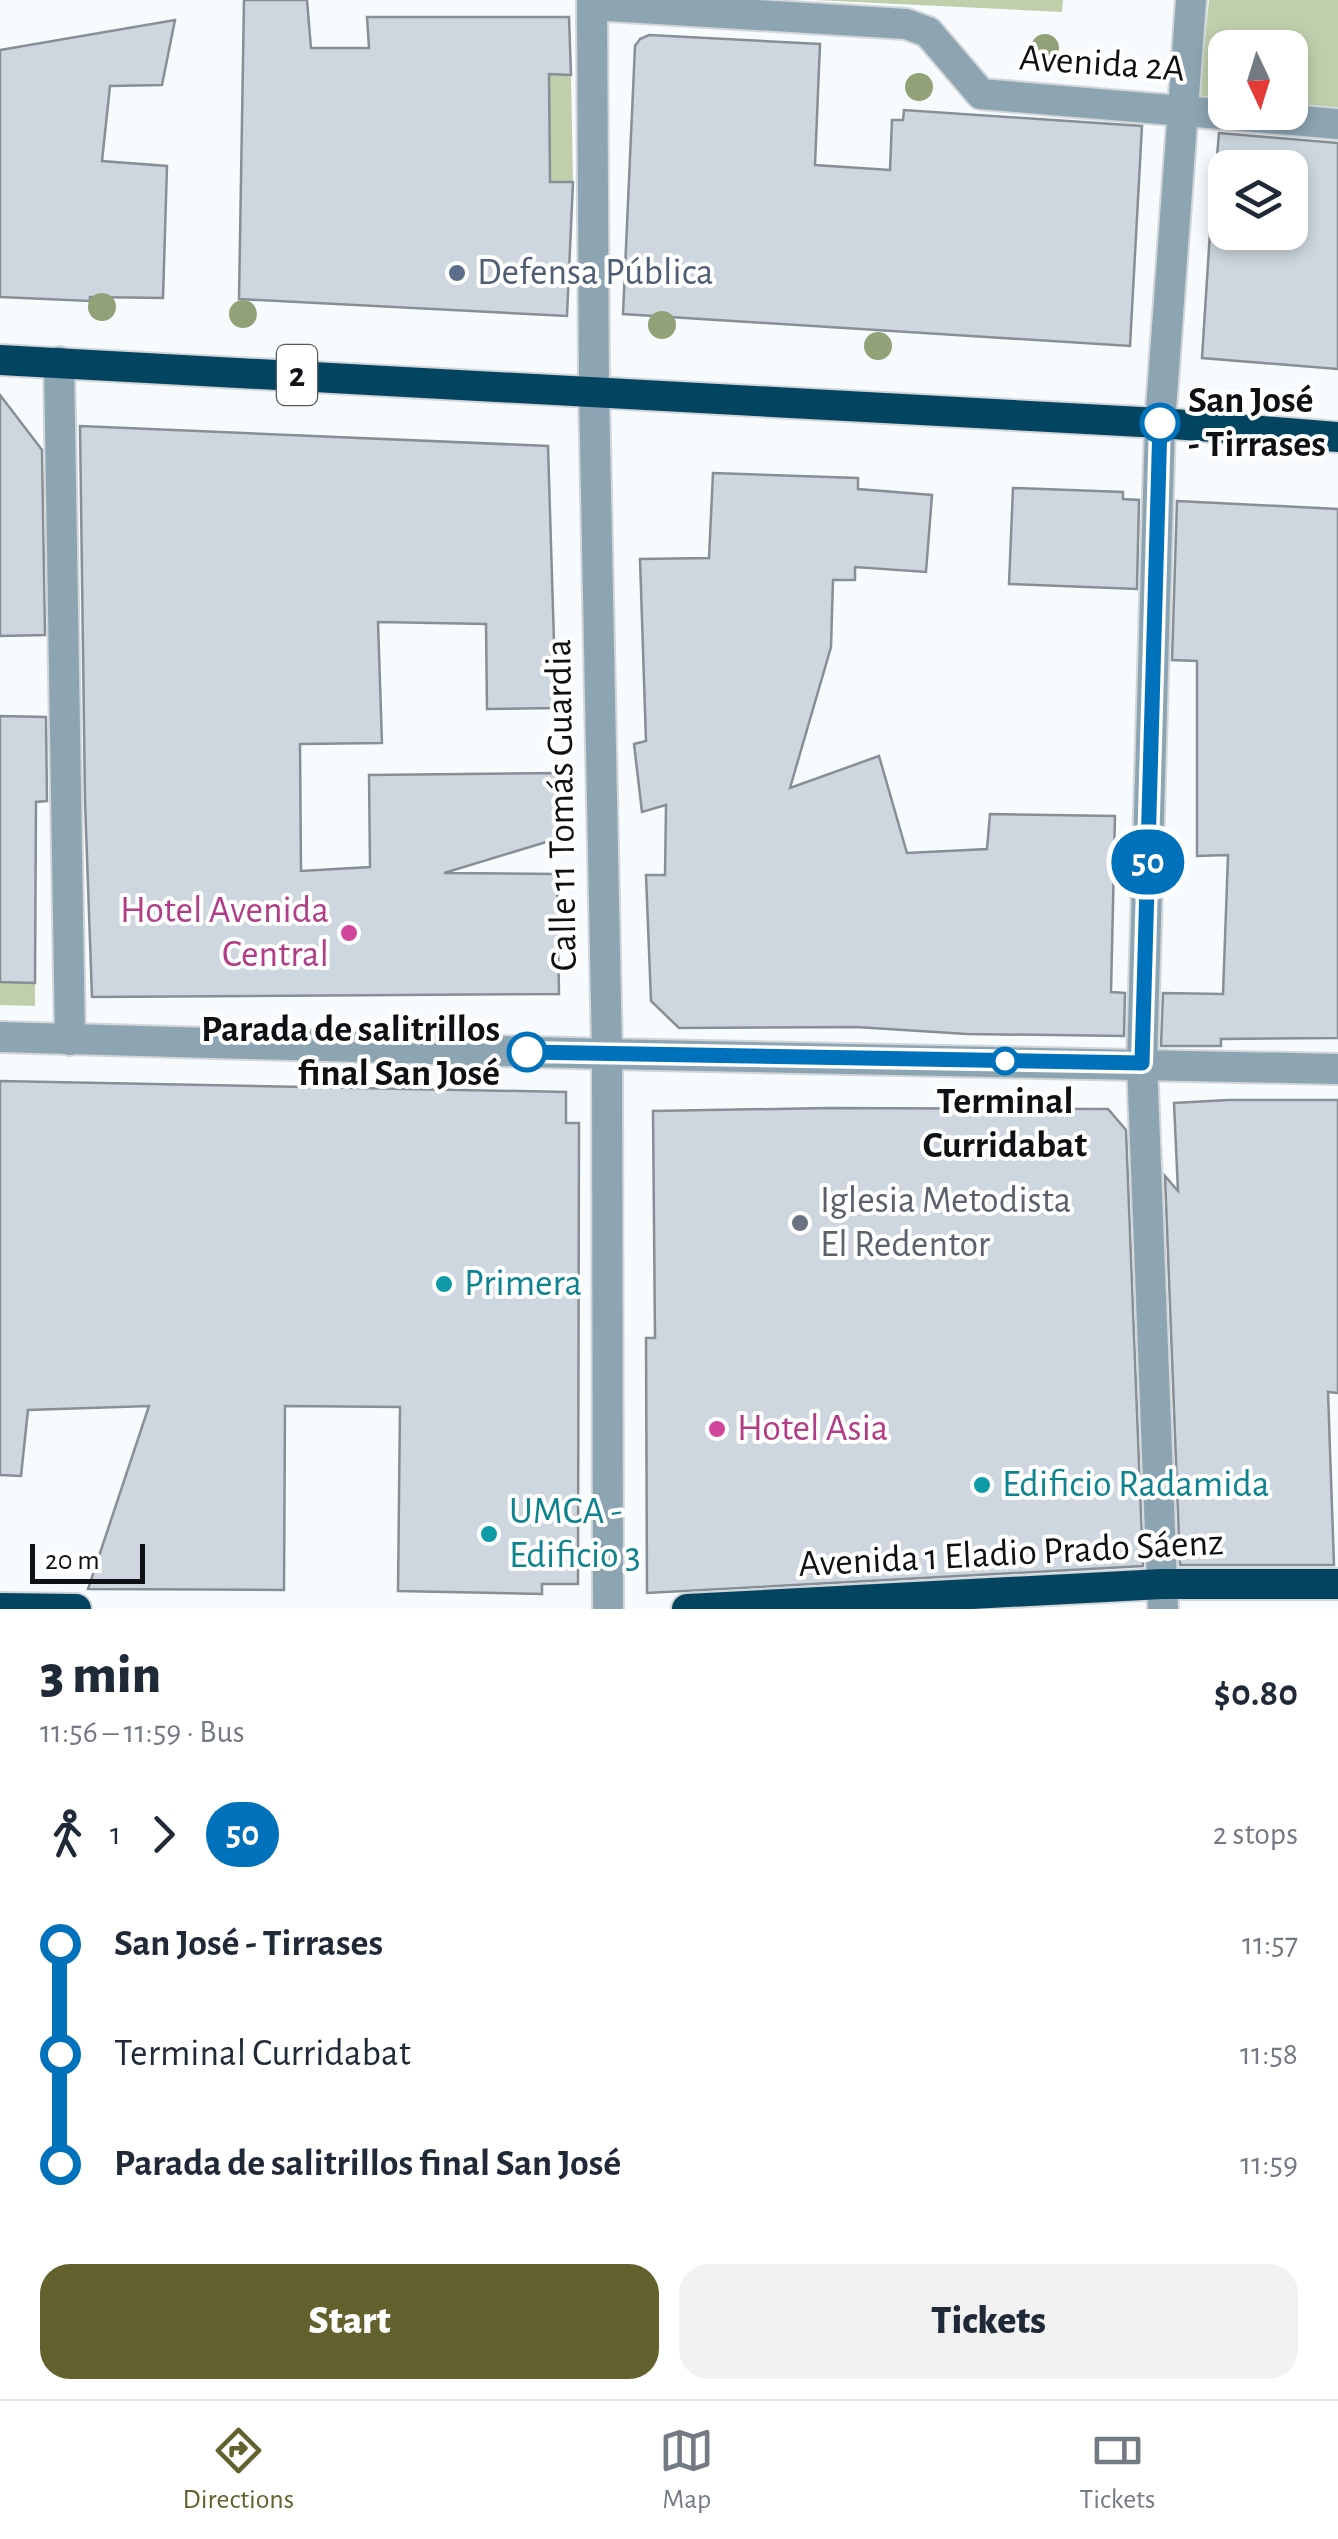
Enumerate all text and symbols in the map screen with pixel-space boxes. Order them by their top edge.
north arrow [1208,30,1308,130]
map controls [1208,30,1308,250]
street label: Avenida 2A [1018,39,1186,89]
button: layers [1208,150,1308,250]
place label: Defensa Pública [477,254,713,292]
marker: Defensa Pública [446,262,468,284]
road number: 2 [277,345,317,405]
place label: San José - Tirrases [1188,382,1326,464]
marker: San José - Tirrases [1141,404,1179,442]
street label: Calle 11 Tomás Guardia [540,639,584,971]
line badge: 50 [1103,830,1193,894]
text: 50 [1131,845,1165,880]
place label: Hotel Avenida Central [120,892,329,974]
marker: Hotel Avenida Central [338,922,360,944]
place label: Parada de salitrillos final San José [201,1011,500,1093]
marker: Parada de salitrillos final San José [508,1033,546,1071]
marker: Terminal Curridabat [992,1048,1018,1074]
place label: Terminal Curridabat [923,1083,1087,1165]
place label: Iglesia Metodista El Redentor [820,1182,1071,1264]
marker: Iglesia Metodista El Redentor [789,1212,811,1234]
place label: Primera [464,1265,582,1303]
marker: Primera [433,1273,455,1295]
place label: Hotel Asia [737,1410,888,1448]
marker: Hotel Asia [706,1418,728,1440]
place label: Edificio Radamida [1002,1466,1270,1504]
marker: Edificio Radamida [971,1474,993,1496]
place label: UMCA - Edificio 3 [509,1493,641,1575]
marker: UMCA - Edificio 3 [478,1523,500,1545]
street label: Avenida 1 Eladio Prado Sáenz [797,1524,1225,1584]
scale bar [30,1539,145,1584]
text: 20 m [45,1547,100,1575]
text: 3 min [40,1648,161,1703]
text: $0.80 [1214,1675,1298,1713]
text: 11:56 – 11:59 · Bus [40,1716,245,1748]
icon: walk [40,1807,95,1862]
icon: forward [136,1807,191,1862]
text: 50 [226,1817,259,1852]
text: 1 [110,1818,121,1850]
text: 2 stops [1213,1818,1298,1850]
text: San José - Tirrases [114,1925,383,1963]
text: 11:57 [1242,1928,1298,1960]
text: Terminal Curridabat [114,2035,411,2073]
text: 11:58 [1240,2038,1298,2070]
text: Parada de salitrillos final San José [114,2145,621,2183]
text: 11:59 [1240,2148,1298,2180]
button: Start [40,2264,659,2379]
button: Tickets [679,2264,1298,2379]
tab: Directions [183,2423,294,2517]
tab: Map [659,2423,714,2517]
tab: Tickets [1080,2423,1155,2517]

